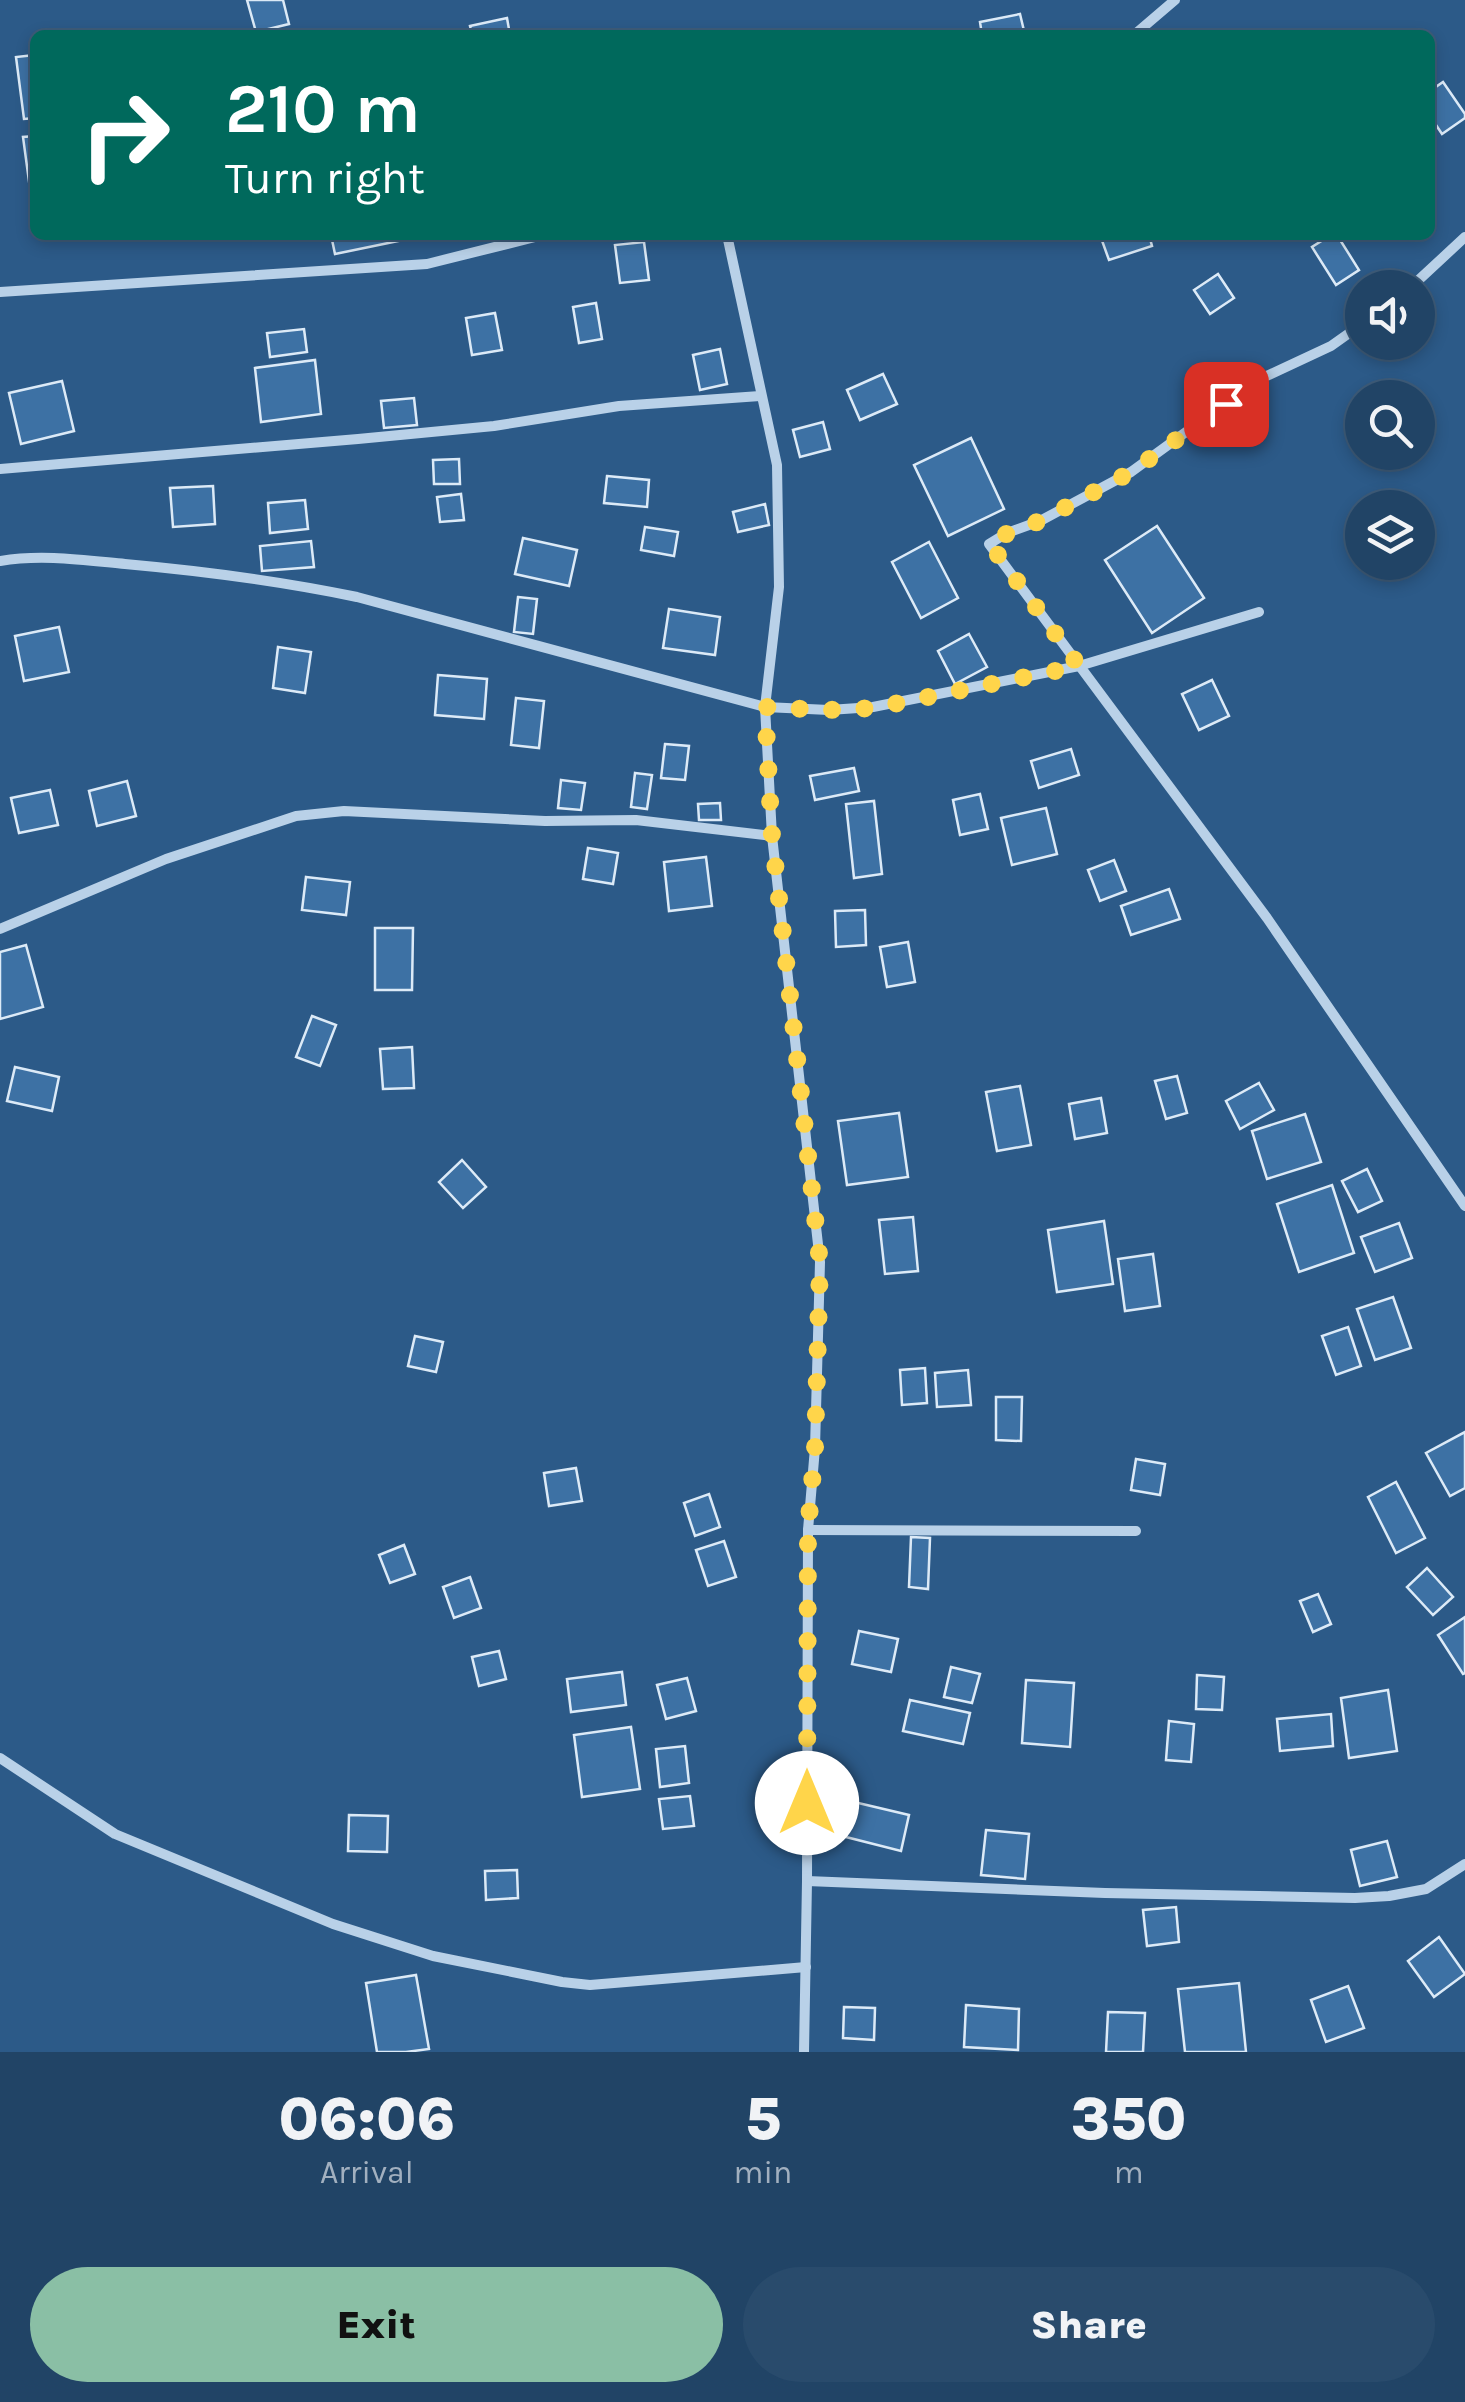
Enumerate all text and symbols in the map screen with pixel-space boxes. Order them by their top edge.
text: 210 m [225,68,421,150]
icon: right [60,70,190,200]
text: Turn right [225,152,425,204]
map controls [1345,270,1435,580]
button: sound [1345,270,1435,360]
pin [1184,362,1269,447]
icon: arrive [1199,377,1254,432]
button: search [1345,380,1435,470]
button: layers [1345,490,1435,580]
position arrow [755,1751,859,1855]
text: 06:06 [278,2084,455,2154]
text: 5 [745,2084,781,2154]
text: 350 [1071,2084,1187,2154]
text: Arrival [320,2154,414,2191]
text: min [734,2154,792,2191]
text: m [1114,2154,1144,2191]
button: Exit [30,2267,723,2382]
button: Share [743,2267,1435,2382]

